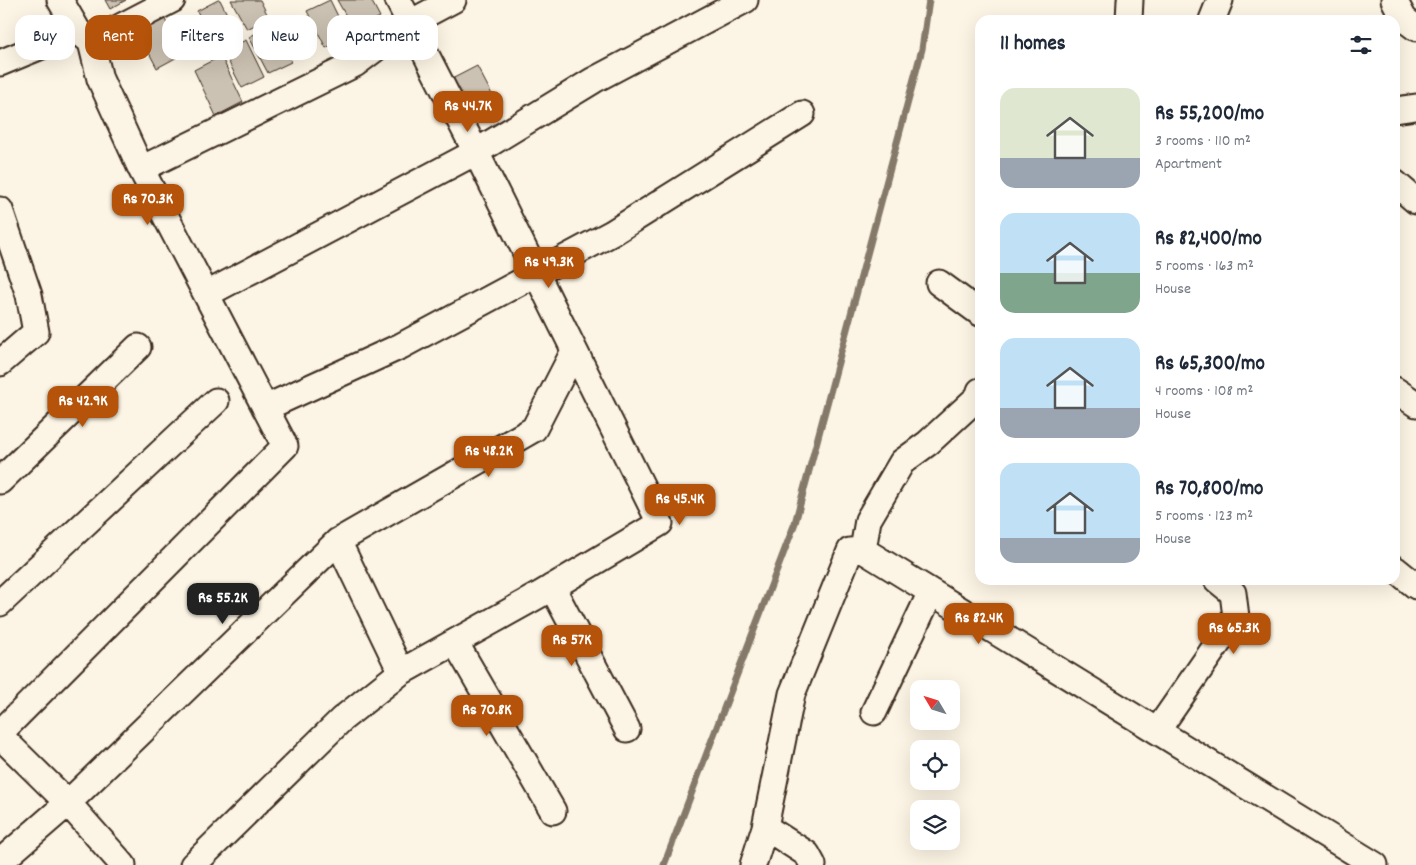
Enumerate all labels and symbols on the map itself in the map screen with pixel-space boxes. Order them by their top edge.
pin: Rs 44.7K [416,90,520,133]
pin: Rs 70.3K [96,184,200,226]
pin: Rs 49.3K [497,246,601,289]
pin: Rs 42.9K [31,386,135,428]
pin: Rs 48.2K [437,436,541,478]
pin: Rs 45.4K [628,484,732,526]
pin: Rs 55.2K [171,582,275,625]
pin: Rs 82.4K [927,602,1031,645]
pin: Rs 65.3K [1182,612,1286,655]
pin: Rs 57K [531,624,613,667]
north arrow [910,680,960,730]
pin: Rs 70.8K [435,694,539,737]

